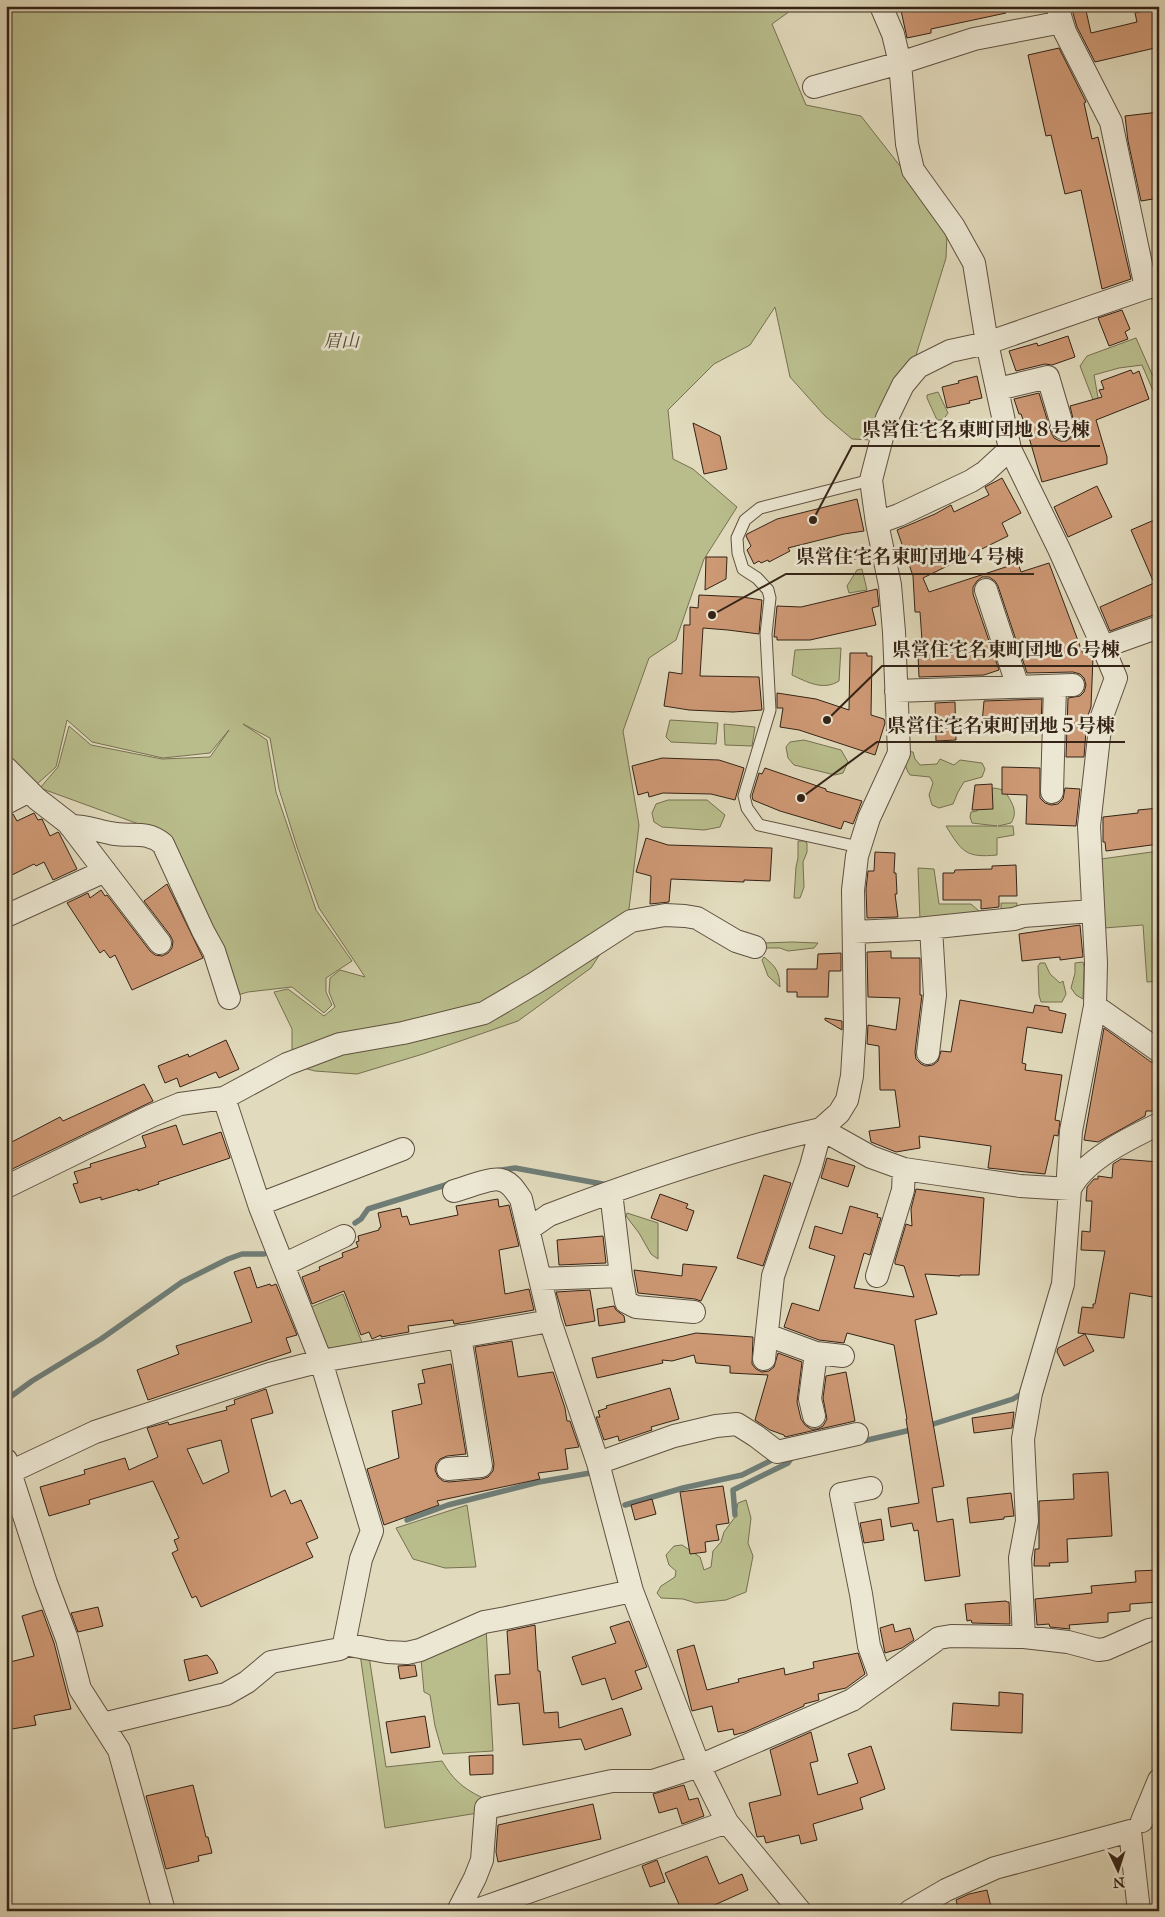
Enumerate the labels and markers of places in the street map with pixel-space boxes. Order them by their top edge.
callout: 県営住宅名東町団地８号棟 [852,412,1100,446]
callout: 県営住宅名東町団地４号棟 [786,540,1034,574]
callout: 県営住宅名東町団地６号棟 [882,632,1130,666]
callout: 県営住宅名東町団地５号棟 [877,708,1125,742]

